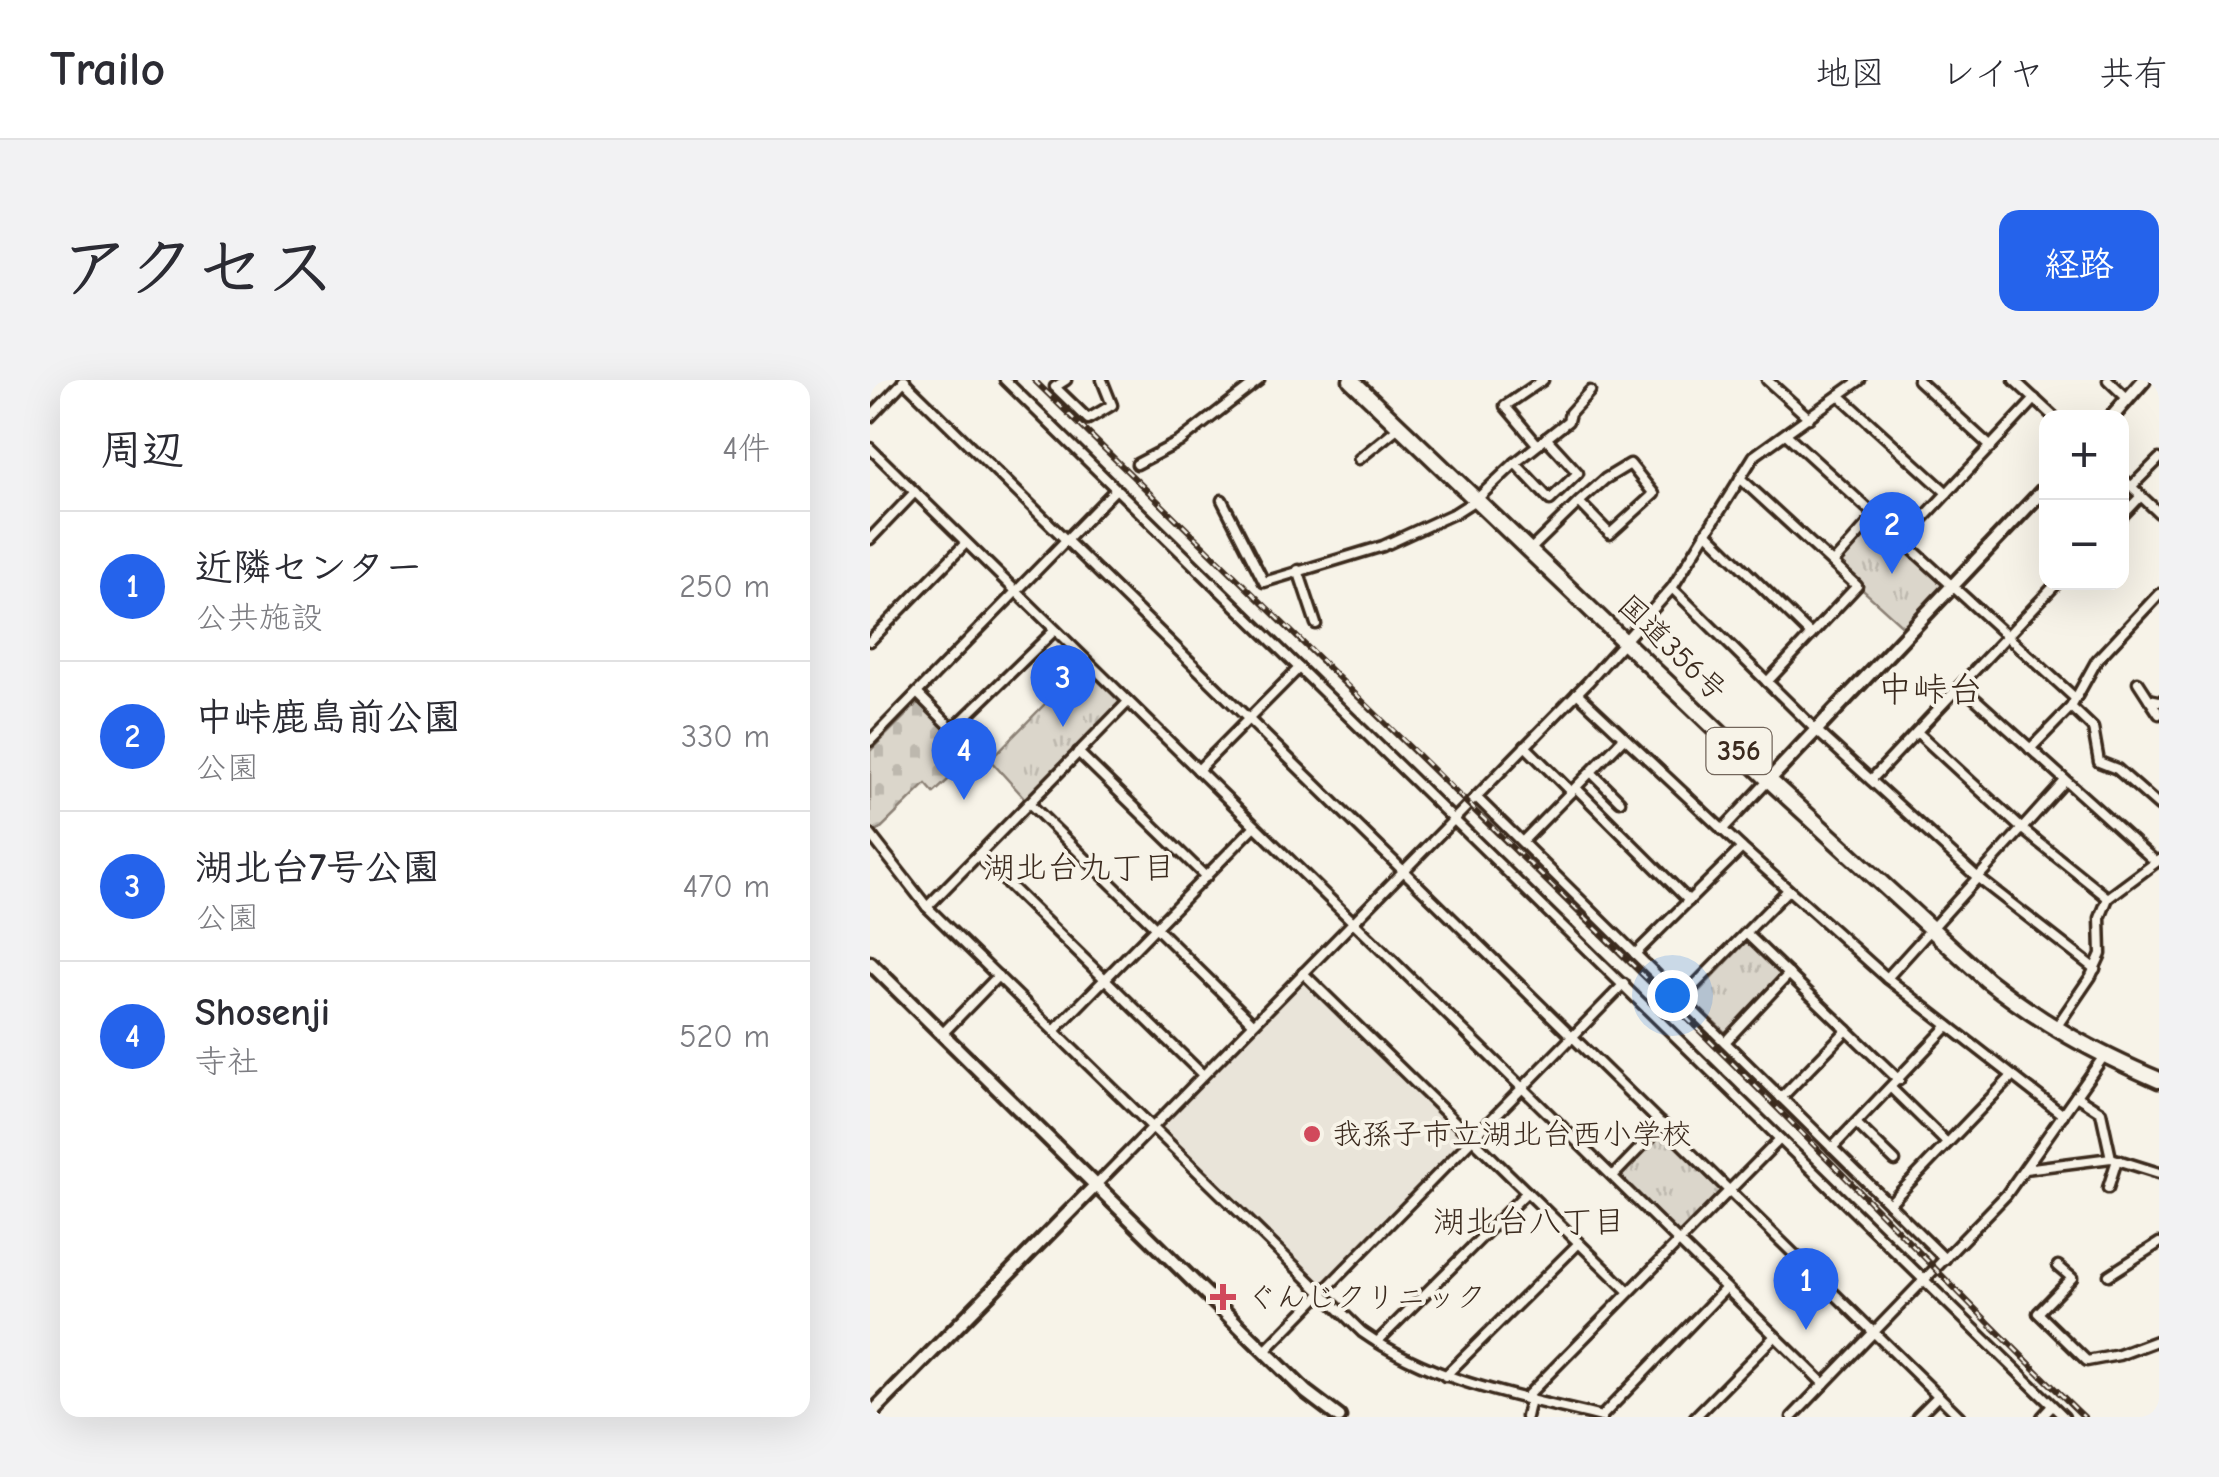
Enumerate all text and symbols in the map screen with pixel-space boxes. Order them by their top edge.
text: Trailo [50,42,165,97]
text: 地図 [1815,53,1885,94]
text: レイヤ [1940,53,2044,94]
text: 共有 [2099,53,2169,94]
button: 経路 [1999,210,2159,311]
text: アクセス [60,228,336,309]
map controls [2039,410,2129,590]
button: + [2039,410,2129,500]
text: 周辺 [100,426,184,475]
text: 4件 [723,430,770,467]
pin: 2 [1860,491,1924,574]
button: − [2039,500,2129,590]
text: 近隣センター [195,546,423,590]
text: 1 [126,568,139,605]
text: 250 m [679,568,770,605]
street label: 国道356号 [1610,588,1734,708]
text: 公共施設 [195,599,323,636]
pin: 3 [1030,644,1096,727]
district label: 中峠台 [1877,669,1983,710]
text: 中峠鹿島前公園 [195,696,461,740]
text: 2 [125,718,140,755]
text: 330 m [681,718,770,755]
pin: 4 [932,718,996,800]
road number: 356 [1706,728,1772,774]
text: 公園 [195,749,259,786]
text: 湖北台7号公園 [195,846,440,890]
district label: 湖北台九丁目 [983,849,1175,886]
text: 3 [125,868,140,905]
text: 470 m [683,868,770,905]
text: 公園 [195,899,259,936]
your location [1647,970,1698,1021]
text: Shosenji [195,991,330,1035]
text: 4 [125,1018,140,1055]
text: 520 m [679,1018,770,1055]
text: 寺社 [195,1043,259,1080]
place label: 我孫子市立湖北台西小学校 [1332,1117,1692,1152]
marker: 我孫子市立湖北台西小学校 [1301,1123,1323,1145]
district label: 湖北台八丁目 [1433,1203,1625,1240]
pin: 1 [1774,1248,1838,1330]
place label: ぐんじクリニック [1246,1280,1486,1315]
marker: ぐんじクリニック [1210,1284,1236,1310]

